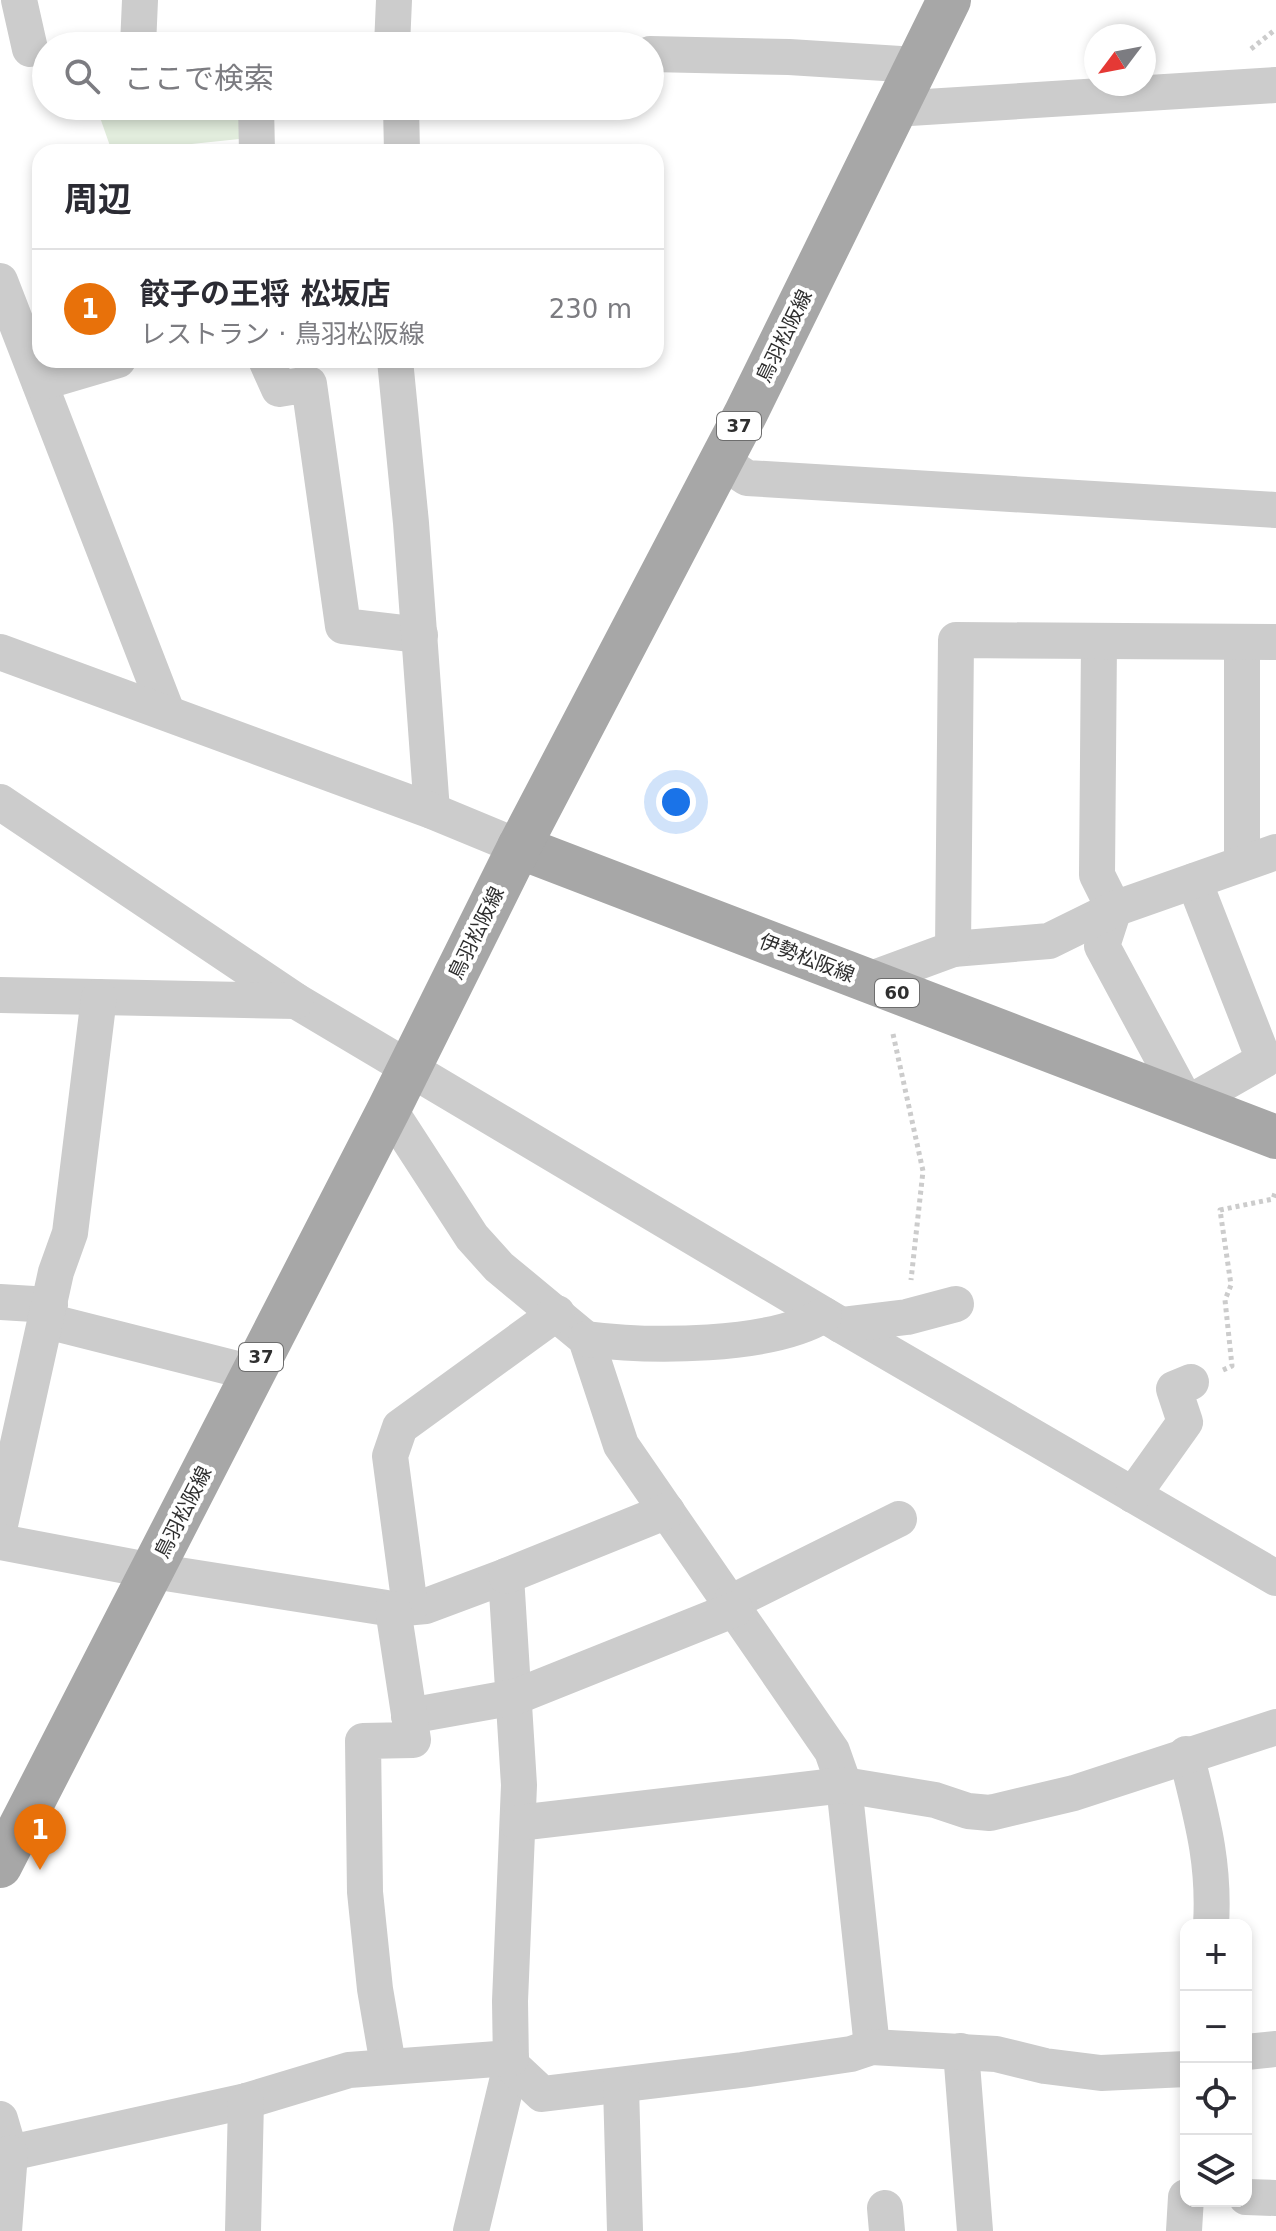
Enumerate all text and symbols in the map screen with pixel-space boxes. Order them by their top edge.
north arrow [1084,24,1156,96]
search box [32,32,664,120]
icon: search [60,54,104,98]
text: ここで検索 [124,61,274,96]
text: 周辺 [64,179,132,219]
text: 餃子の王将 松坂店 [140,276,390,311]
street label: 鳥羽松阪線 [751,286,817,386]
text: 1 [81,294,99,324]
text: 230 m [549,294,632,324]
text: レストラン · 鳥羽松阪線 [140,319,425,349]
road number: 37 [717,412,761,440]
your location [656,782,696,822]
street label: 鳥羽松阪線 [443,883,509,983]
street label: 伊勢松阪線 [756,929,858,987]
road number: 60 [875,979,919,1007]
road number: 37 [239,1343,283,1371]
street label: 鳥羽松阪線 [150,1462,216,1562]
pin: 1 [14,1804,66,1870]
map controls [1180,1919,1252,2207]
button: + [1180,1919,1252,1991]
button: − [1180,1991,1252,2063]
button: locate [1180,2063,1252,2135]
button: layers [1180,2135,1252,2207]

